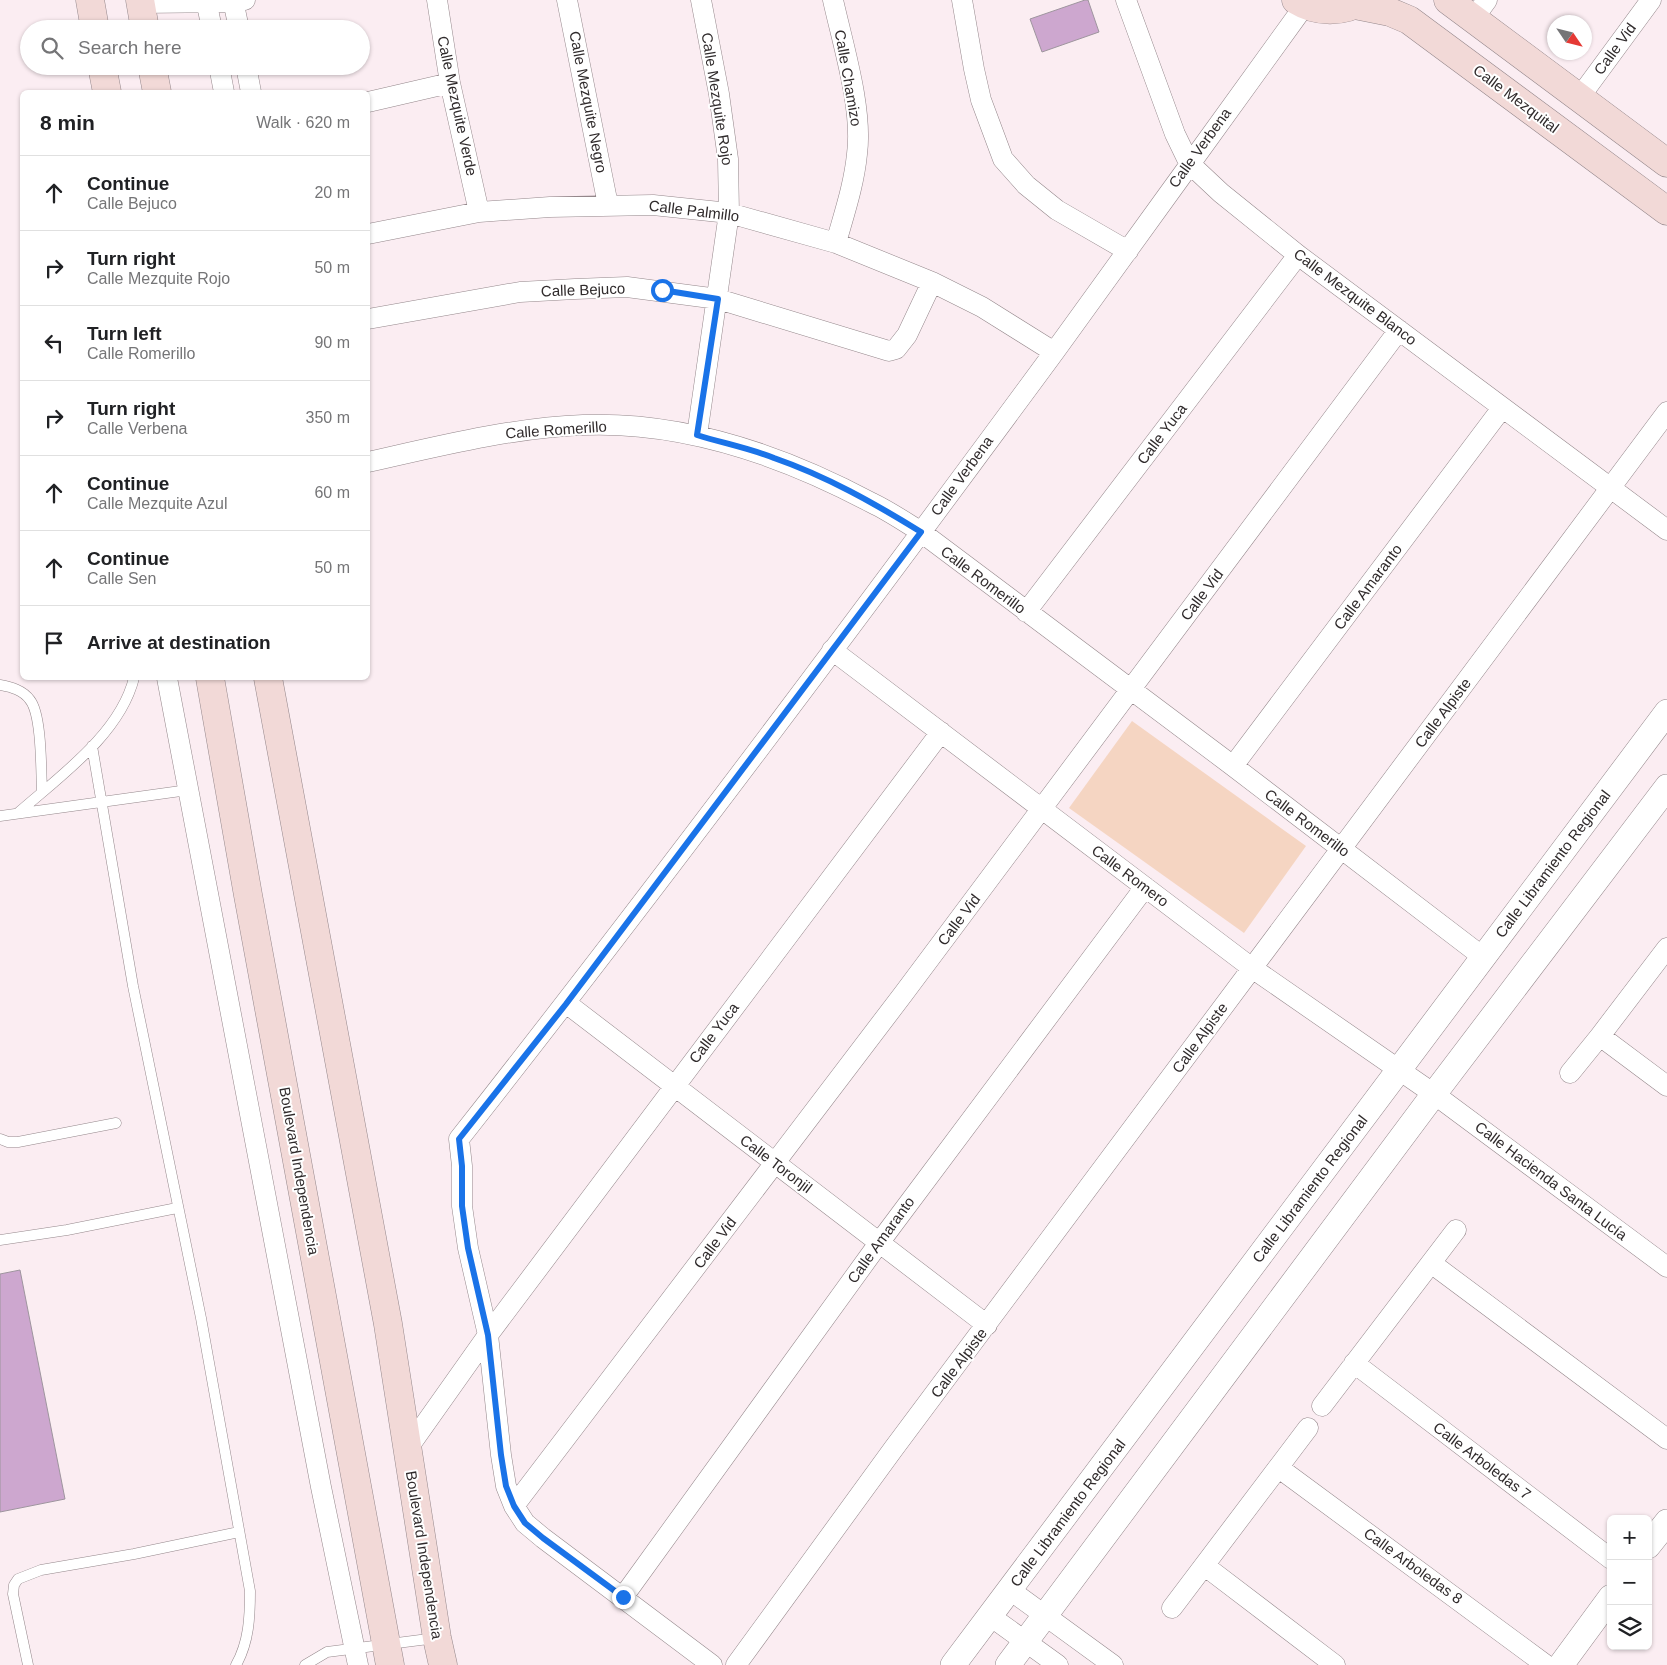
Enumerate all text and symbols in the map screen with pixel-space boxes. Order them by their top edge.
north arrow [1547,15,1592,60]
search box [20,20,370,75]
street label: Calle Vid [1590,20,1639,78]
street label: Calle Chamizo [832,28,865,127]
street label: Calle Mezquite Negro [566,29,611,174]
street label: Calle Mezquite Rojo [699,31,736,167]
icon: search [38,34,66,62]
street label: Calle Mezquite Verde [434,34,481,177]
text: Search here [78,37,182,58]
street label: Calle Mezquital [1470,61,1562,136]
street label: Calle Verbena [1165,104,1235,191]
text: 8 min [40,111,95,134]
text: Walk · 620 m [256,114,350,131]
text: Continue [87,173,169,194]
icon: ahead [40,179,68,207]
text: 20 m [314,184,350,201]
text: Calle Bejuco [87,195,177,212]
street label: Calle Palmillo [648,197,740,224]
street label: Calle Mezquite Blanco [1291,245,1420,348]
text: Turn right [87,248,175,269]
icon: right [40,254,68,282]
text: 50 m [314,259,350,276]
text: Calle Mezquite Rojo [87,270,230,287]
route start [651,279,674,302]
street label: Calle Bejuco [541,280,625,299]
text: Turn left [87,323,162,344]
icon: left [40,329,68,357]
text: 90 m [314,334,350,351]
text: Calle Romerillo [87,345,195,362]
text: Turn right [87,398,175,419]
street label: Calle Yuca [1133,400,1190,467]
icon: right [40,404,68,432]
text: 350 m [306,409,350,426]
street label: Calle Romerillo [505,417,607,442]
text: Calle Verbena [87,420,188,437]
street label: Calle Verbena [927,432,997,519]
text: Continue [87,473,169,494]
icon: ahead [40,479,68,507]
text: 60 m [314,484,350,501]
text: Calle Mezquite Azul [87,495,228,512]
street label: Calle Amaranto [1330,541,1405,633]
street label: Calle Romerillo [938,542,1029,617]
text: Continue [87,548,169,569]
icon: ahead [40,554,68,582]
text: 50 m [314,559,350,576]
street label: Calle Vid [1177,566,1226,624]
text: Calle Sen [87,570,156,587]
icon: arrive [40,629,68,657]
text: Arrive at destination [87,632,271,653]
street label: Calle Alpiste [1411,675,1474,751]
street label: Calle Romerillo [1262,785,1353,860]
street label: Calle Libramiento Regional [1492,787,1614,941]
street label: Calle Romero [1089,841,1172,910]
street label: Calle Vid [934,891,983,949]
street label: Calle Yuca [685,999,742,1066]
street label: Calle Alpiste [1168,999,1231,1076]
street label: Boulevard Independencia [276,1086,323,1257]
street label: Calle Libramiento Regional [1249,1112,1371,1266]
street label: Calle Hacienda Santa Lucía [1472,1118,1631,1244]
street label: Calle Toronjil [737,1131,816,1196]
street label: Calle Amaranto [844,1193,918,1286]
street label: Calle Vid [690,1214,739,1272]
street label: Calle Alpiste [927,1325,990,1401]
street label: Calle Arboledas 7 [1430,1418,1534,1503]
street label: Calle Libramiento Regional [1007,1436,1129,1590]
street label: Boulevard Independencia [403,1470,446,1641]
map controls [1607,1515,1652,1650]
button: + [1607,1515,1652,1560]
street label: Calle Arboledas 8 [1361,1524,1466,1607]
button: − [1607,1560,1652,1605]
route end [612,1586,635,1609]
button: layers [1607,1605,1652,1650]

